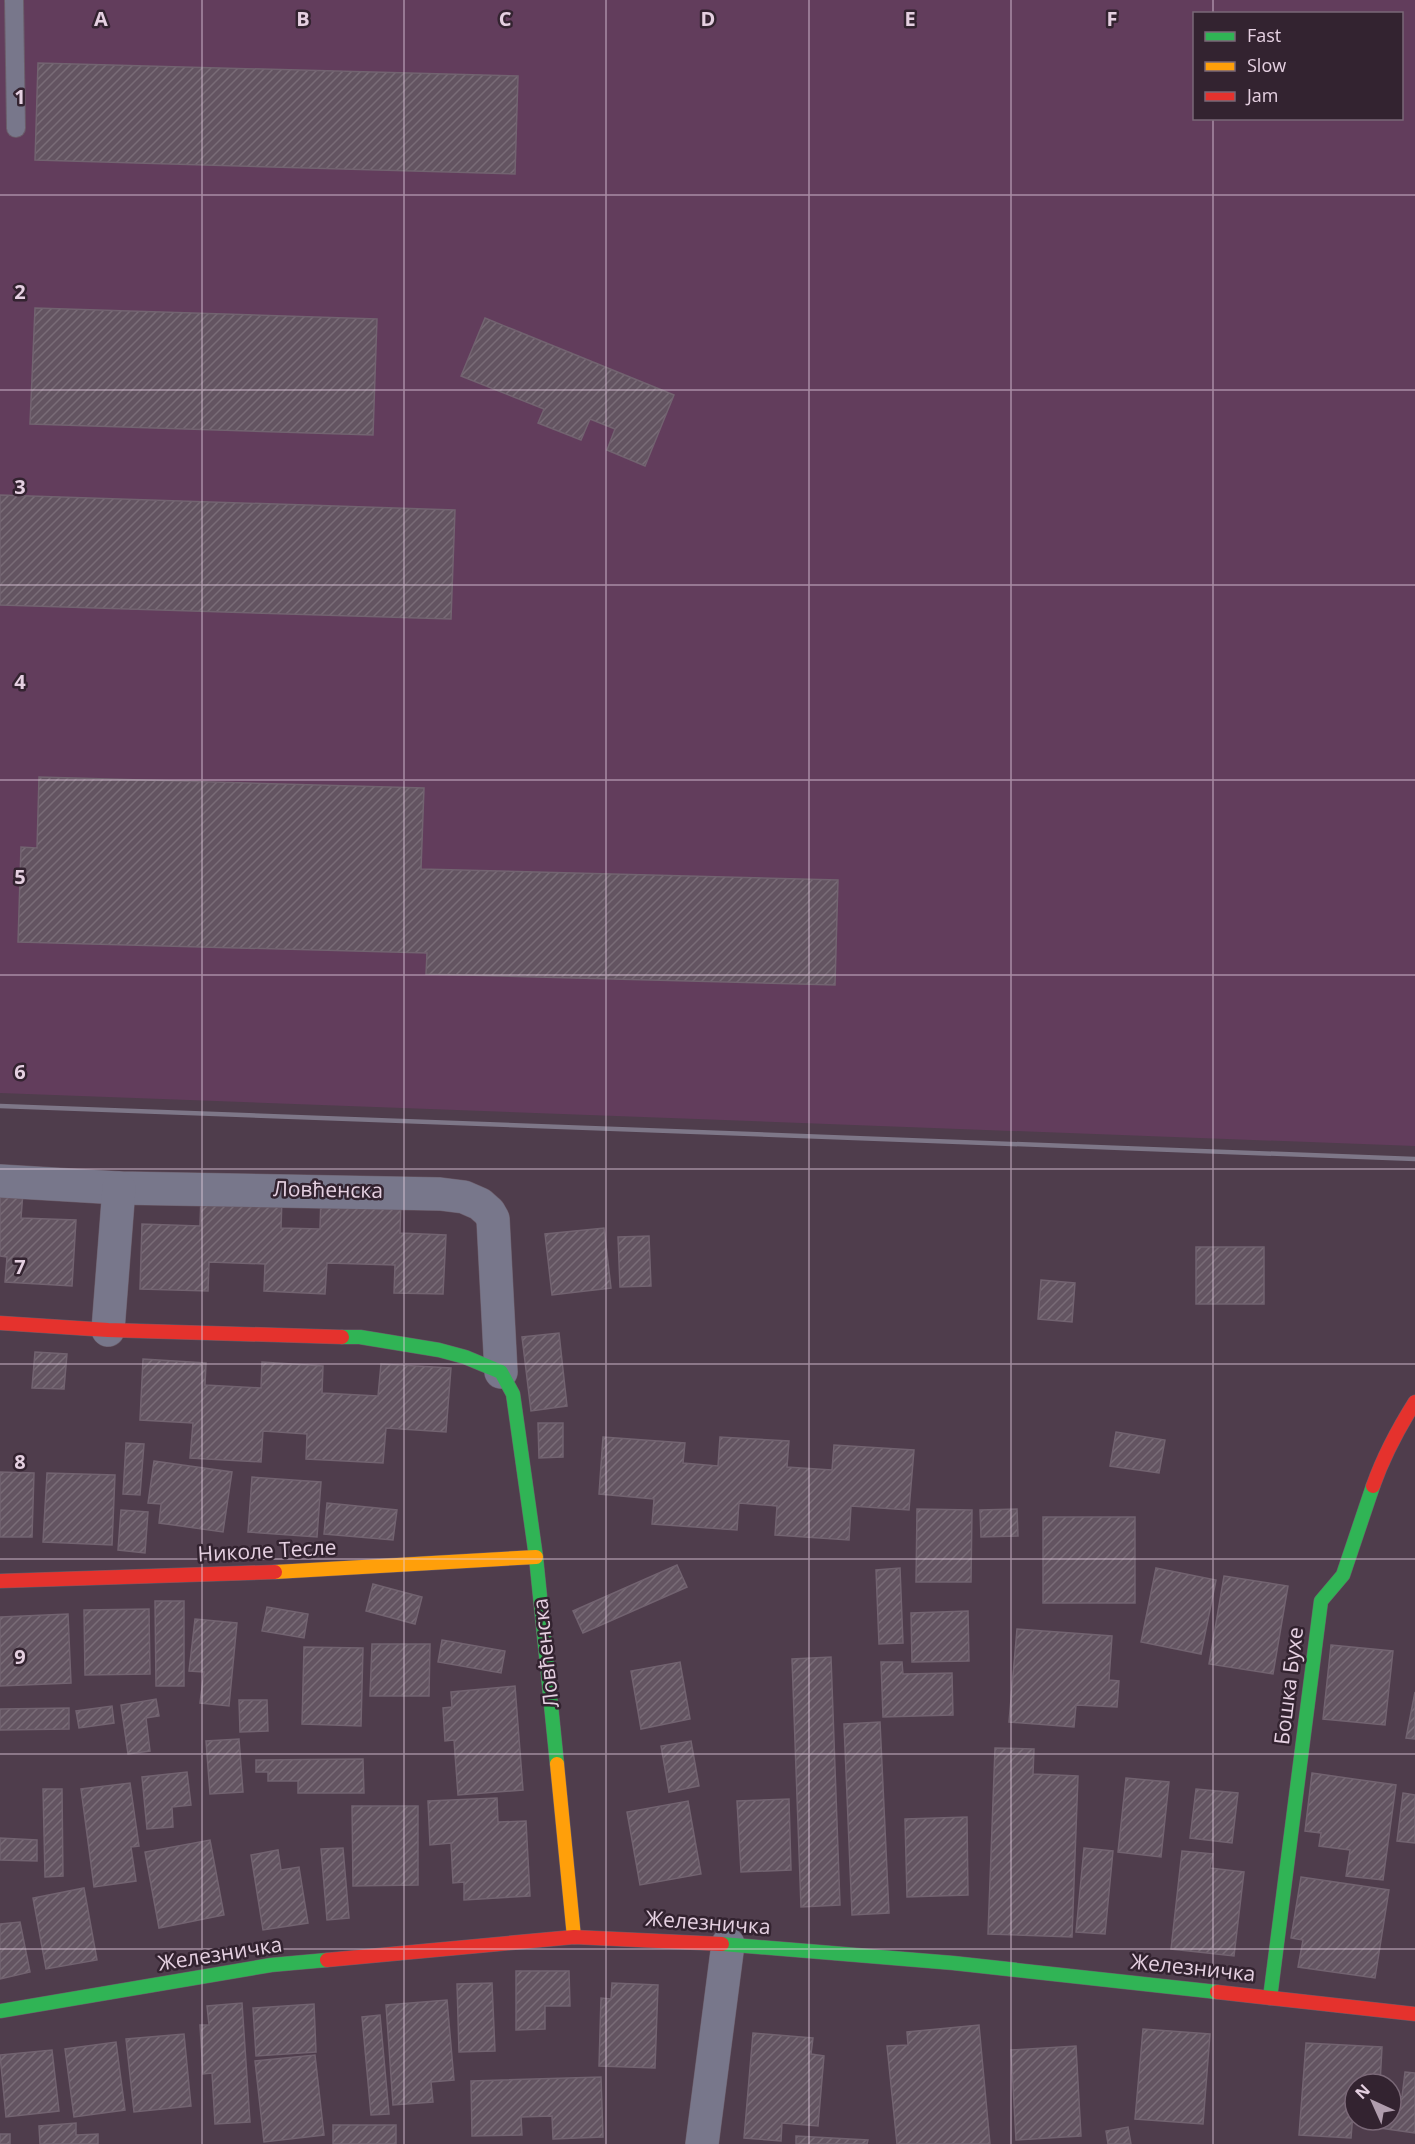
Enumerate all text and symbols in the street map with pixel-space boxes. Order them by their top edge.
text: A [94,5,108,32]
text: B [296,5,310,32]
text: C [499,5,512,32]
text: D [701,5,715,32]
text: E [904,5,916,32]
text: F [1107,5,1117,32]
legend [1193,12,1403,120]
text: Fast [1247,23,1281,47]
text: Slow [1247,53,1286,77]
text: 1 [14,83,26,110]
text: Jam [1245,83,1279,107]
text: 2 [14,278,26,305]
text: 3 [14,473,26,500]
text: 4 [14,668,26,695]
text: 5 [14,863,26,890]
text: 6 [14,1058,26,1085]
street label: Ловћенска [273,1174,383,1204]
text: 7 [14,1253,26,1280]
text: 8 [14,1448,26,1475]
street label: Николе Тесле [197,1532,337,1568]
street label: Ловћенска [525,1597,565,1709]
street label: Бошка Бухе [1267,1625,1309,1746]
text: 9 [14,1643,26,1670]
street label: Железничка [645,1904,772,1940]
street label: Железничка [156,1929,284,1977]
street label: Железничка [1129,1947,1257,1987]
north arrow [1343,2072,1403,2132]
text: N [1350,2079,1375,2104]

